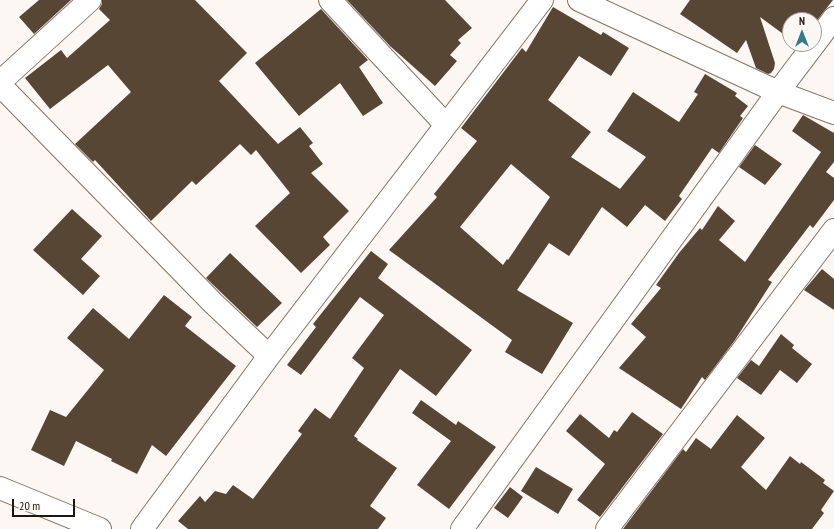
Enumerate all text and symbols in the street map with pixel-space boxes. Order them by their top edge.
north arrow [782,12,822,52]
text: N [799,14,805,28]
scale bar [14,491,77,517]
text: 20 m [19,498,40,513]

